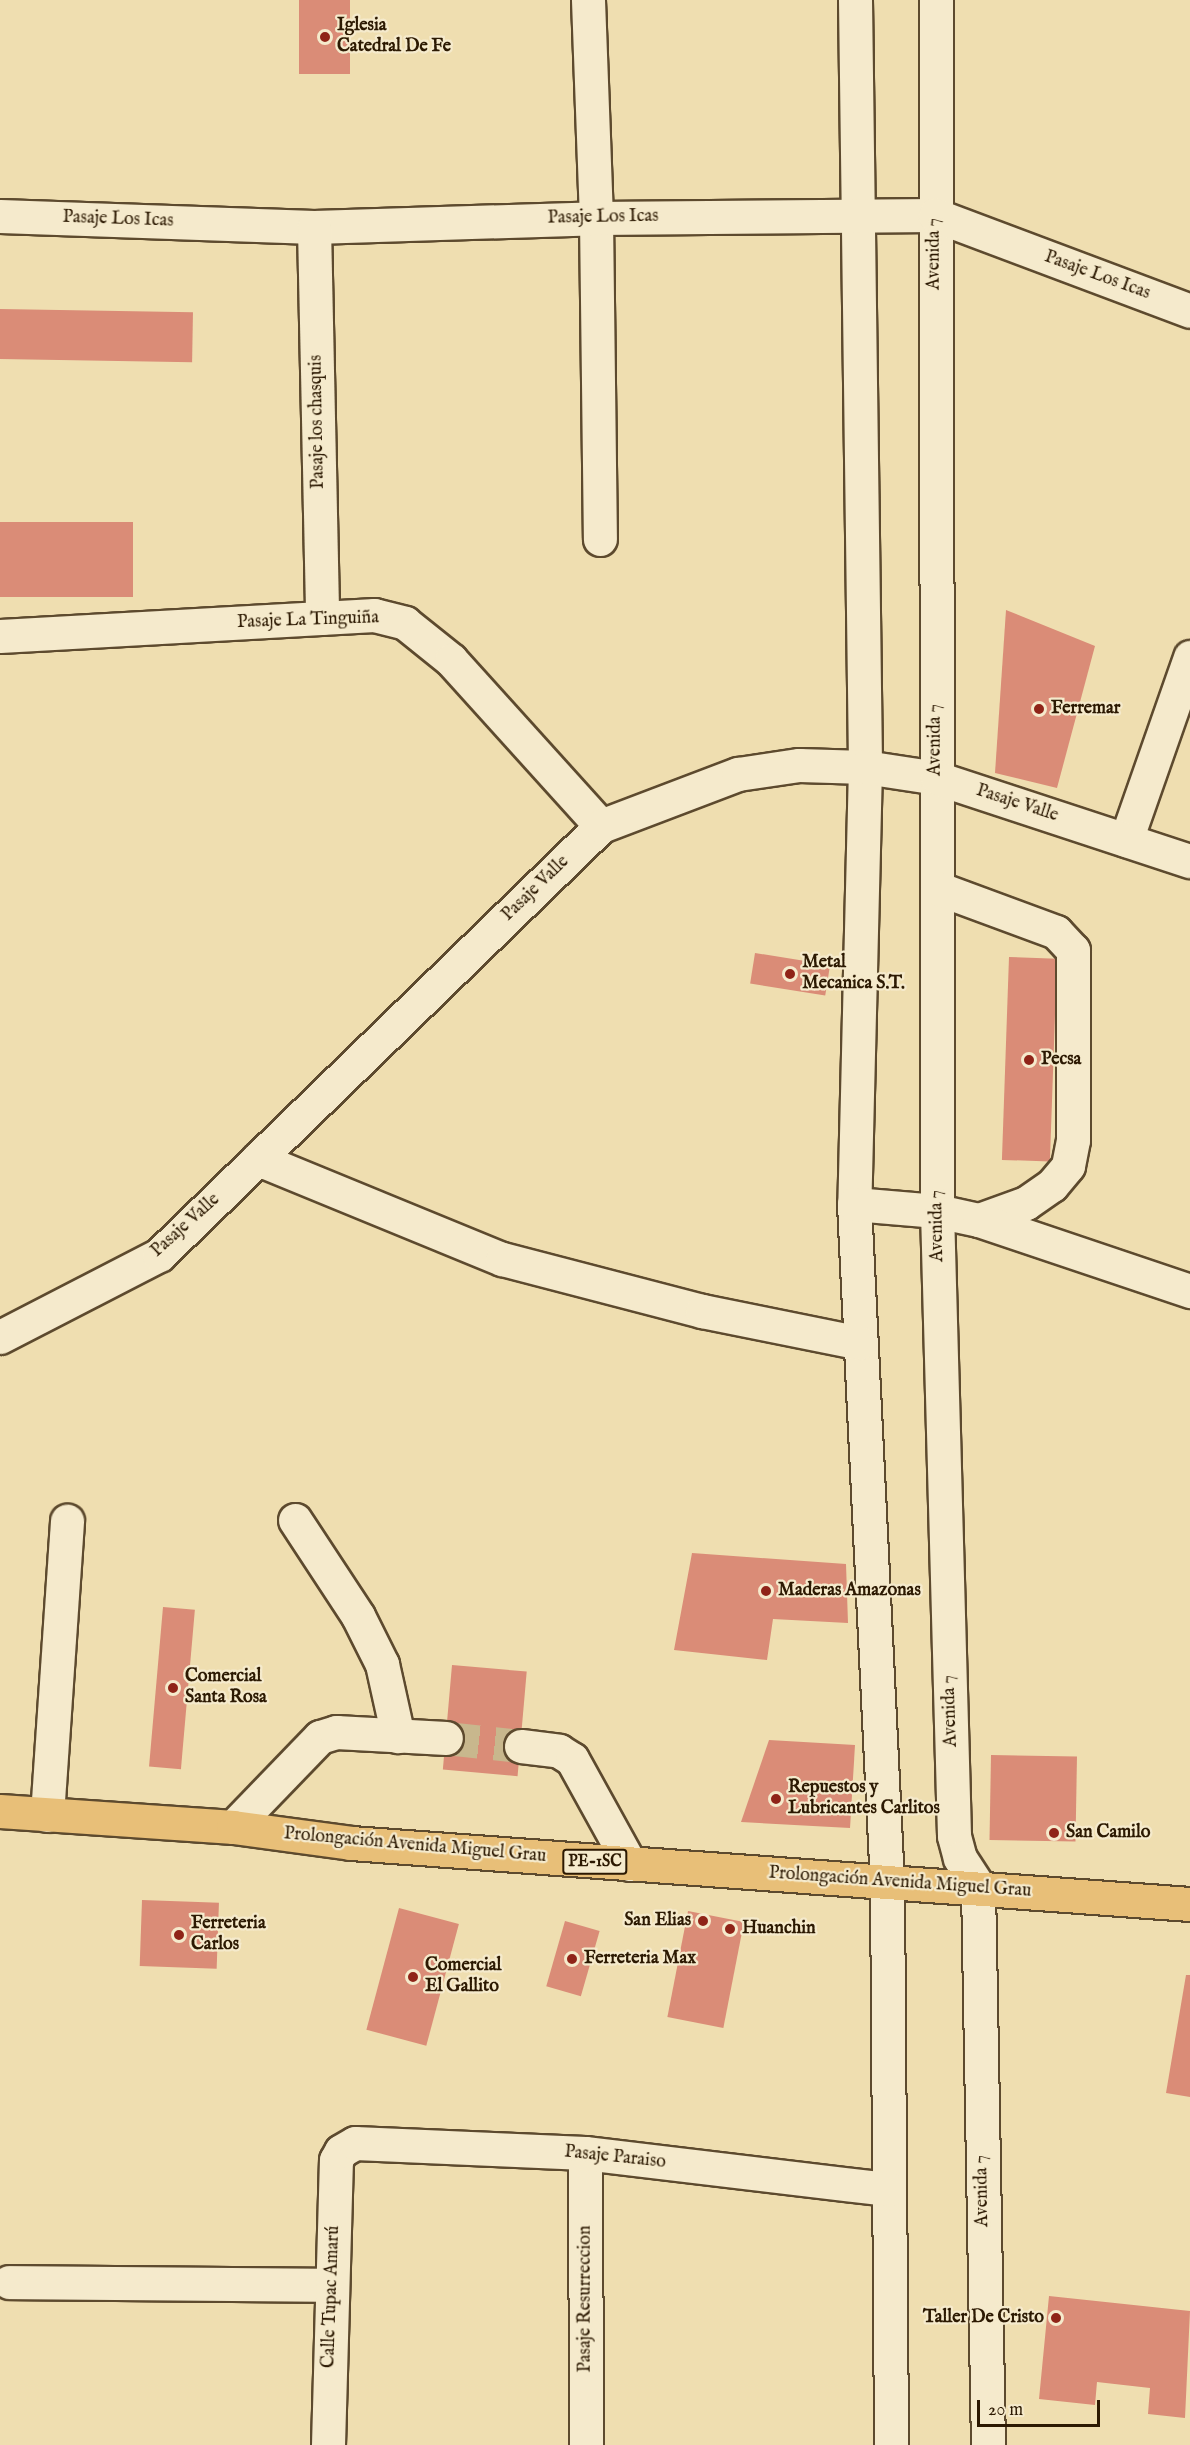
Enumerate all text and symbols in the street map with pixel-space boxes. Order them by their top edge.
place label: Iglesia Catedral De Fe [337,16,451,58]
marker: Iglesia Catedral De Fe [318,30,332,44]
street label: Pasaje Los Icas [547,206,659,230]
street label: Pasaje Los Icas [62,207,174,233]
street label: Avenida 7 [924,218,946,290]
street label: Pasaje Los Icas [1041,247,1153,305]
street label: Pasaje los chasquis [306,355,330,489]
street label: Pasaje La Tinguiña [237,608,379,634]
place label: Ferremar [1051,698,1120,720]
marker: Ferremar [1032,702,1046,716]
street label: Avenida 7 [925,704,947,776]
street label: Pasaje Valle [973,781,1061,827]
street label: Pasaje Valle [498,852,574,926]
place label: Metal Mecanica S.T. [802,953,905,996]
marker: Metal Mecanica S.T. [783,967,797,981]
place label: Pecsa [1041,1049,1081,1071]
marker: Pecsa [1022,1053,1036,1067]
street label: Pasaje Valle [147,1190,225,1262]
street label: Avenida 7 [927,1190,949,1262]
place label: Maderas Amazonas [778,1580,921,1602]
marker: Maderas Amazonas [759,1584,773,1598]
place label: Comercial Santa Rosa [185,1667,267,1710]
street label: Avenida 7 [939,1675,963,1747]
marker: Comercial Santa Rosa [166,1681,180,1695]
place label: Repuestos y Lubricantes Carlitos [788,1778,940,1820]
marker: Repuestos y Lubricantes Carlitos [769,1792,783,1806]
place label: San Camilo [1066,1822,1150,1844]
street label: Prolongación Avenida Miguel Grau [283,1824,547,1868]
marker: San Camilo [1047,1826,1061,1840]
road number: PE-1SC [562,1849,628,1875]
street label: Prolongación Avenida Miguel Grau [768,1863,1032,1903]
place label: San Elias [624,1910,691,1932]
place label: Ferreteria Carlos [191,1914,266,1956]
marker: San Elias [696,1914,710,1928]
place label: Huanchin [742,1918,816,1940]
marker: Huanchin [723,1922,737,1936]
marker: Ferreteria Carlos [172,1928,186,1942]
place label: Ferreteria Max [584,1948,696,1970]
marker: Ferreteria Max [565,1952,579,1966]
place label: Comercial El Gallito [425,1956,502,1998]
marker: Comercial El Gallito [406,1970,420,1984]
street label: Pasaje Paraiso [563,2142,667,2174]
street label: Avenida 7 [972,2155,994,2227]
street label: Calle Tupac Amarú [319,2225,345,2369]
street label: Pasaje Resurreccion [575,2225,597,2373]
place label: Taller De Cristo [923,2307,1044,2329]
marker: Taller De Cristo [1049,2311,1063,2325]
scale bar [980,2388,1103,2426]
text: 20 m [988,2399,1023,2422]

